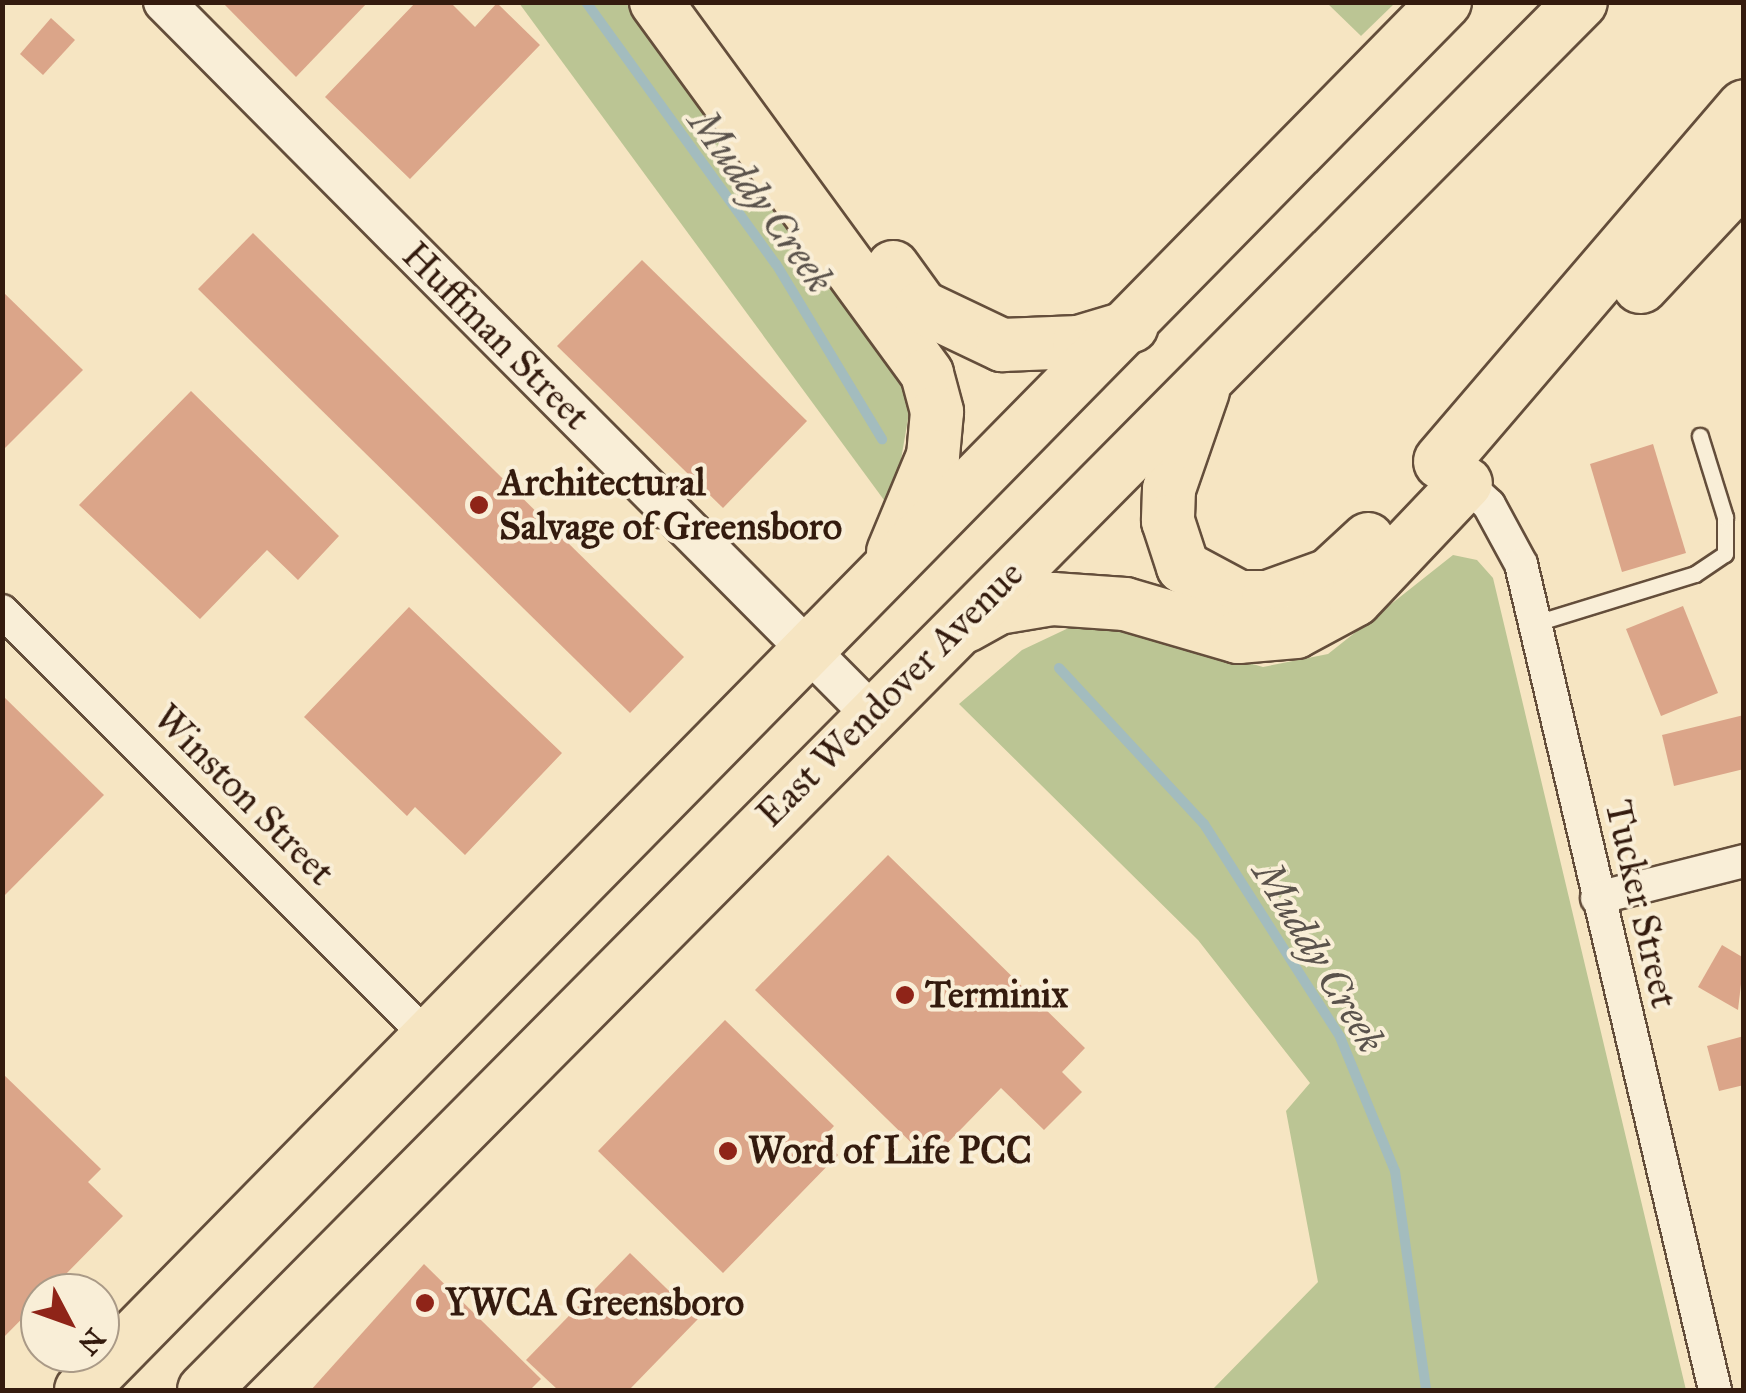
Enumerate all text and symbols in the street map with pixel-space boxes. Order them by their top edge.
water label: Muddy Creek [678,100,844,302]
street label: Huffman Street [393,233,599,439]
place label: Architectural Salvage of Greensboro [499,460,842,550]
marker: Architectural Salvage of Greensboro [468,494,490,516]
street label: East Wendover Avenue [747,551,1033,837]
street label: Winston Street [144,695,344,895]
street label: Tucker Street [1595,796,1687,1012]
water label: Muddy Creek [1243,853,1395,1061]
place label: Terminix [925,972,1068,1018]
marker: Terminix [894,984,916,1006]
place label: Word of Life PCC [748,1128,1032,1174]
marker: Word of Life PCC [717,1140,739,1162]
north arrow [20,1273,120,1373]
place label: YWCA Greensboro [445,1280,744,1326]
marker: YWCA Greensboro [414,1292,436,1314]
text: N [71,1321,113,1362]

